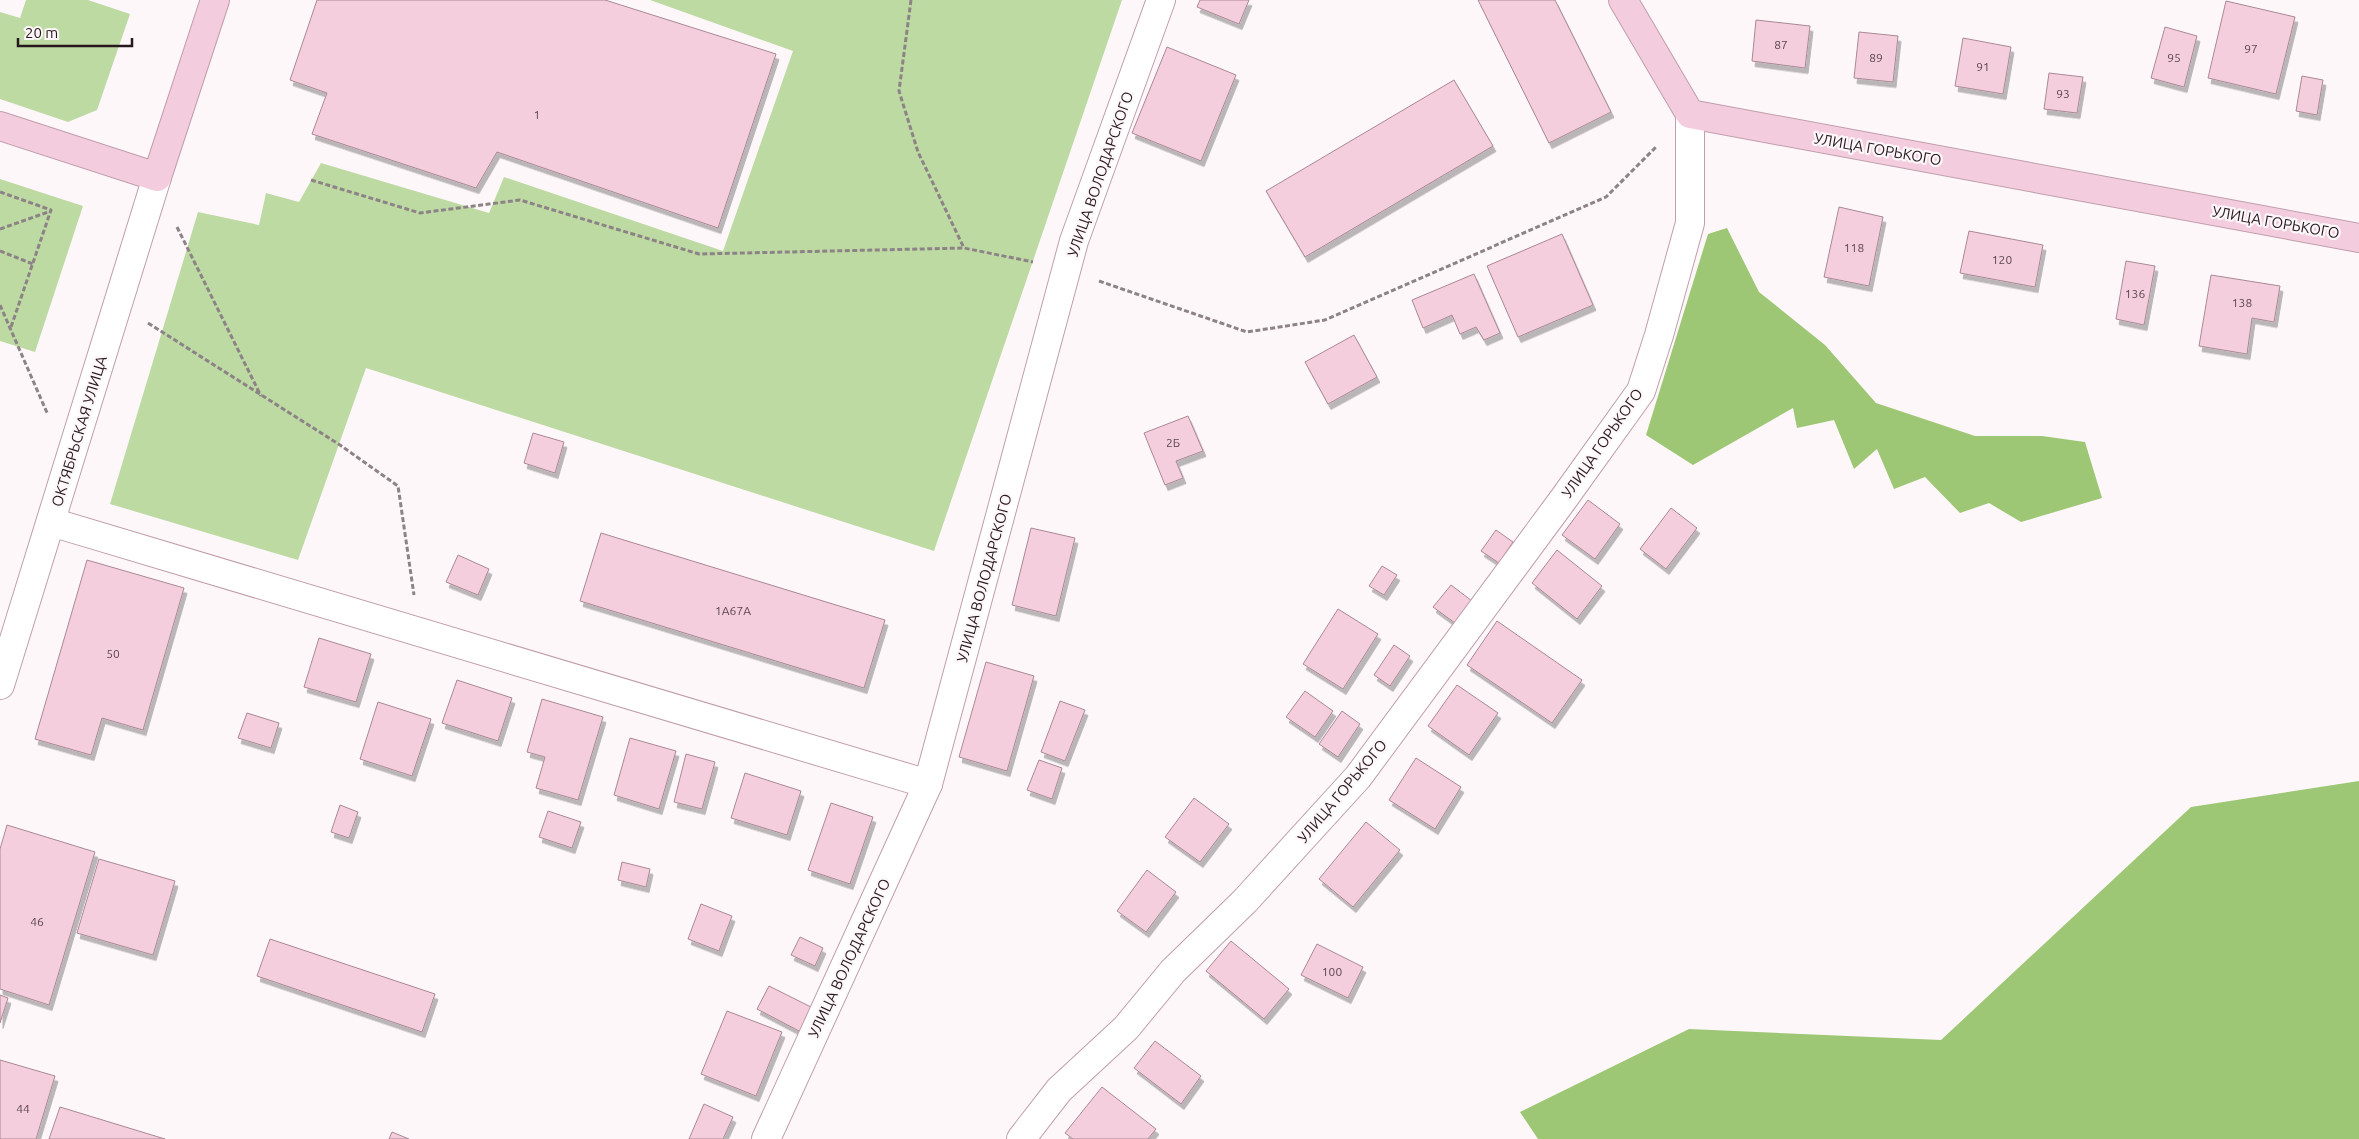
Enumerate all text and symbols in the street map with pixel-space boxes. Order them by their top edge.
scale bar [18,15,131,47]
text: 20 m [25,24,58,41]
house number: 87 [1774,38,1788,51]
house number: 97 [2244,42,2258,55]
house number: 89 [1869,51,1883,64]
house number: 95 [2167,51,2181,64]
house number: 91 [1976,60,1990,73]
house number: 93 [2056,87,2070,100]
street label: УЛИЦА ВОЛОДАРСКОГО [1064,89,1136,259]
house number: 1 [534,108,540,121]
street label: УЛИЦА ГОРЬКОГО [1813,129,1943,169]
street label: УЛИЦА ГОРЬКОГО [2211,202,2341,242]
house number: 118 [1844,241,1864,254]
house number: 120 [1992,253,2012,266]
house number: 136 [2125,287,2145,300]
house number: 138 [2232,296,2252,309]
street label: ОКТЯБРЬСКАЯ УЛИЦА [48,353,110,509]
street label: УЛИЦА ГОРЬКОГО [1558,385,1646,501]
house number: 2Б [1166,436,1180,449]
street label: УЛИЦА ВОЛОДАРСКОГО [953,492,1015,664]
house number: 1А67A [715,604,751,617]
house number: 50 [106,647,120,660]
street label: УЛИЦА ГОРЬКОГО [1294,736,1390,846]
street label: УЛИЦА ВОЛОДАРСКОГО [805,876,893,1040]
house number: 46 [30,915,44,928]
house number: 100 [1322,965,1342,978]
house number: 44 [16,1102,30,1115]

